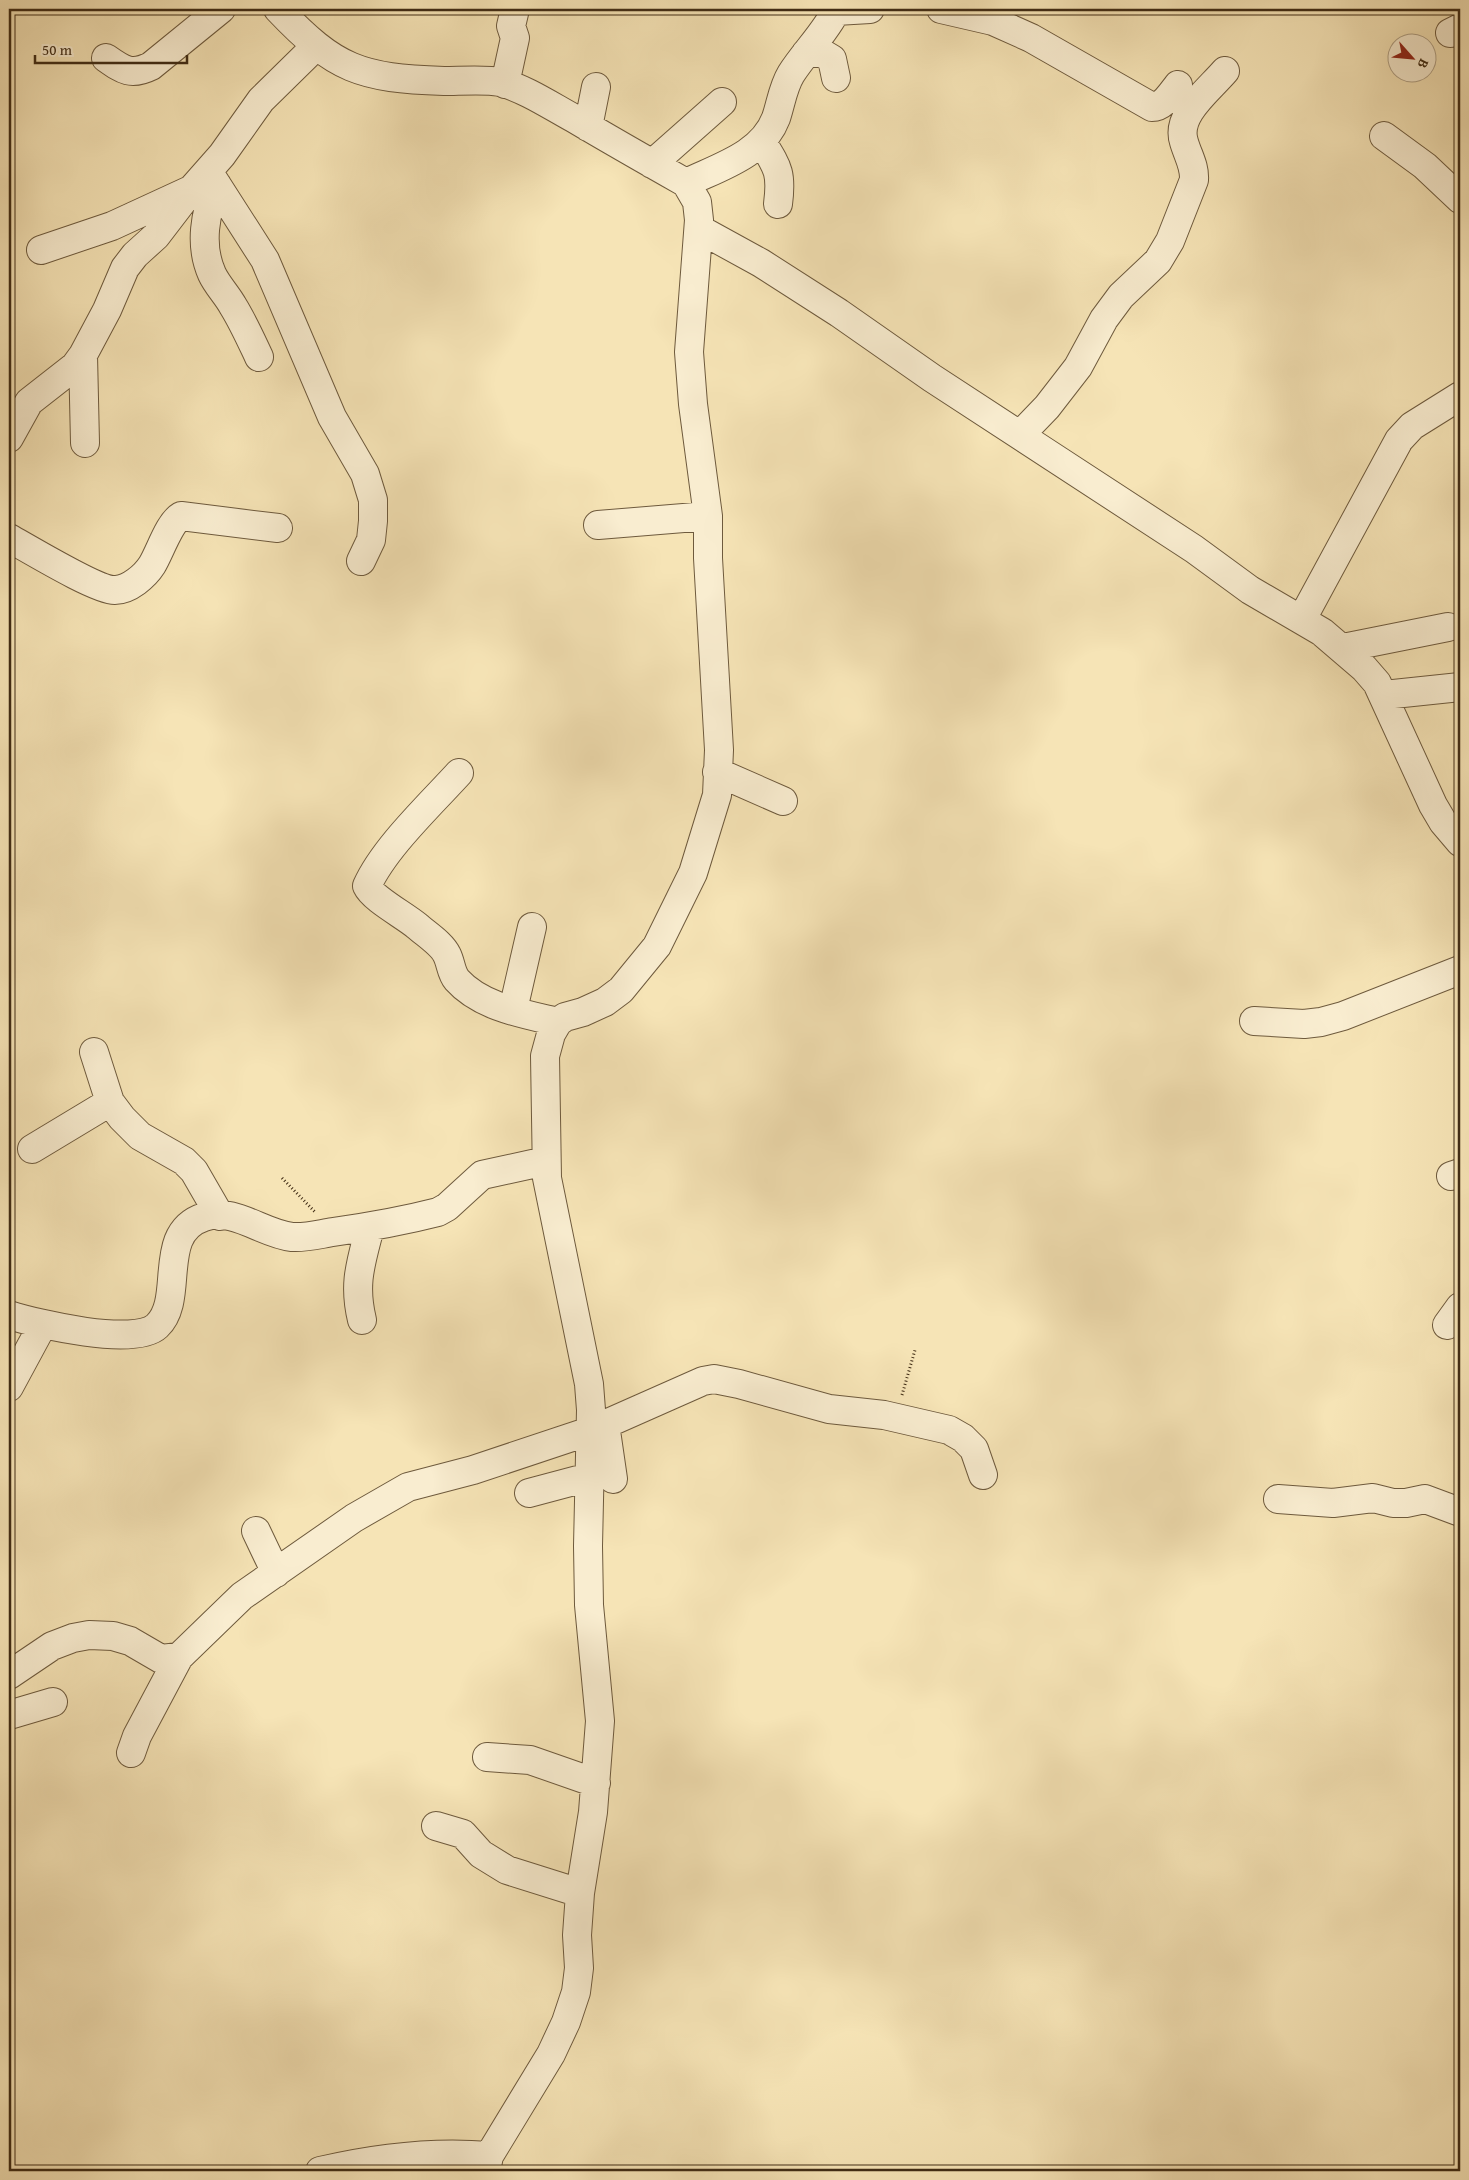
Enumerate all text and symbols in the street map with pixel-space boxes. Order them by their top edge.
scale bar [35,32,188,64]
north arrow [1386,32,1436,82]
text: 50 m [42,39,73,60]
text: B [1413,56,1434,72]

